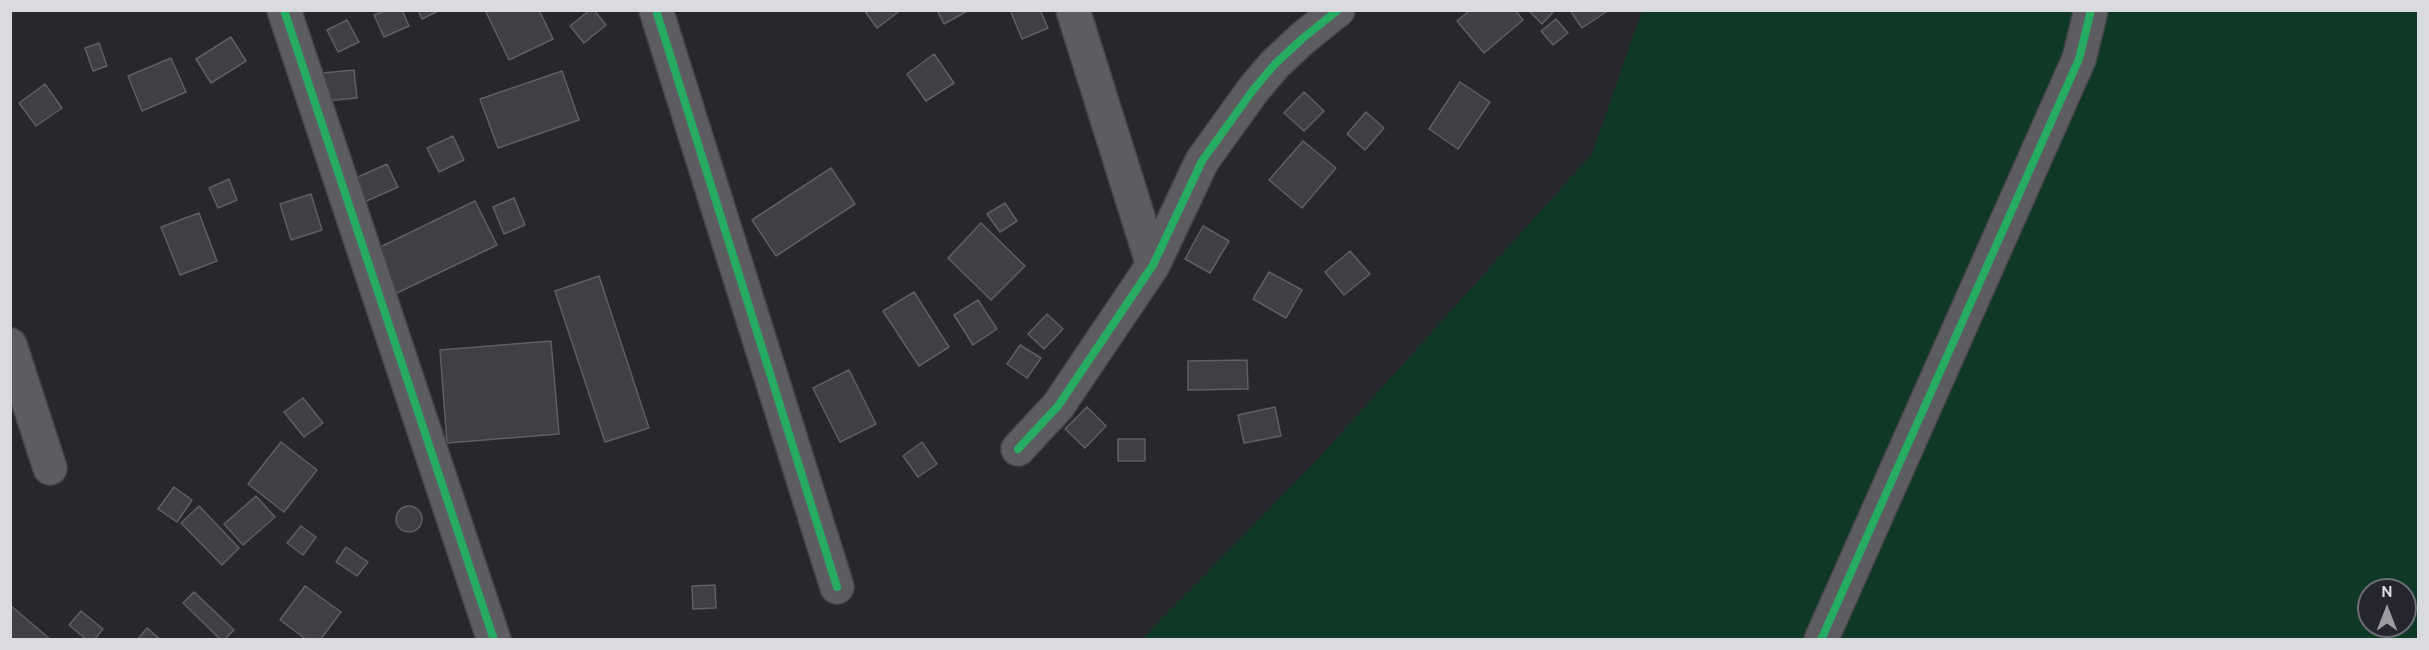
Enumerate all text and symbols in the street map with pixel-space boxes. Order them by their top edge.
north arrow [2357,578,2417,638]
text: N [2381,582,2393,601]

